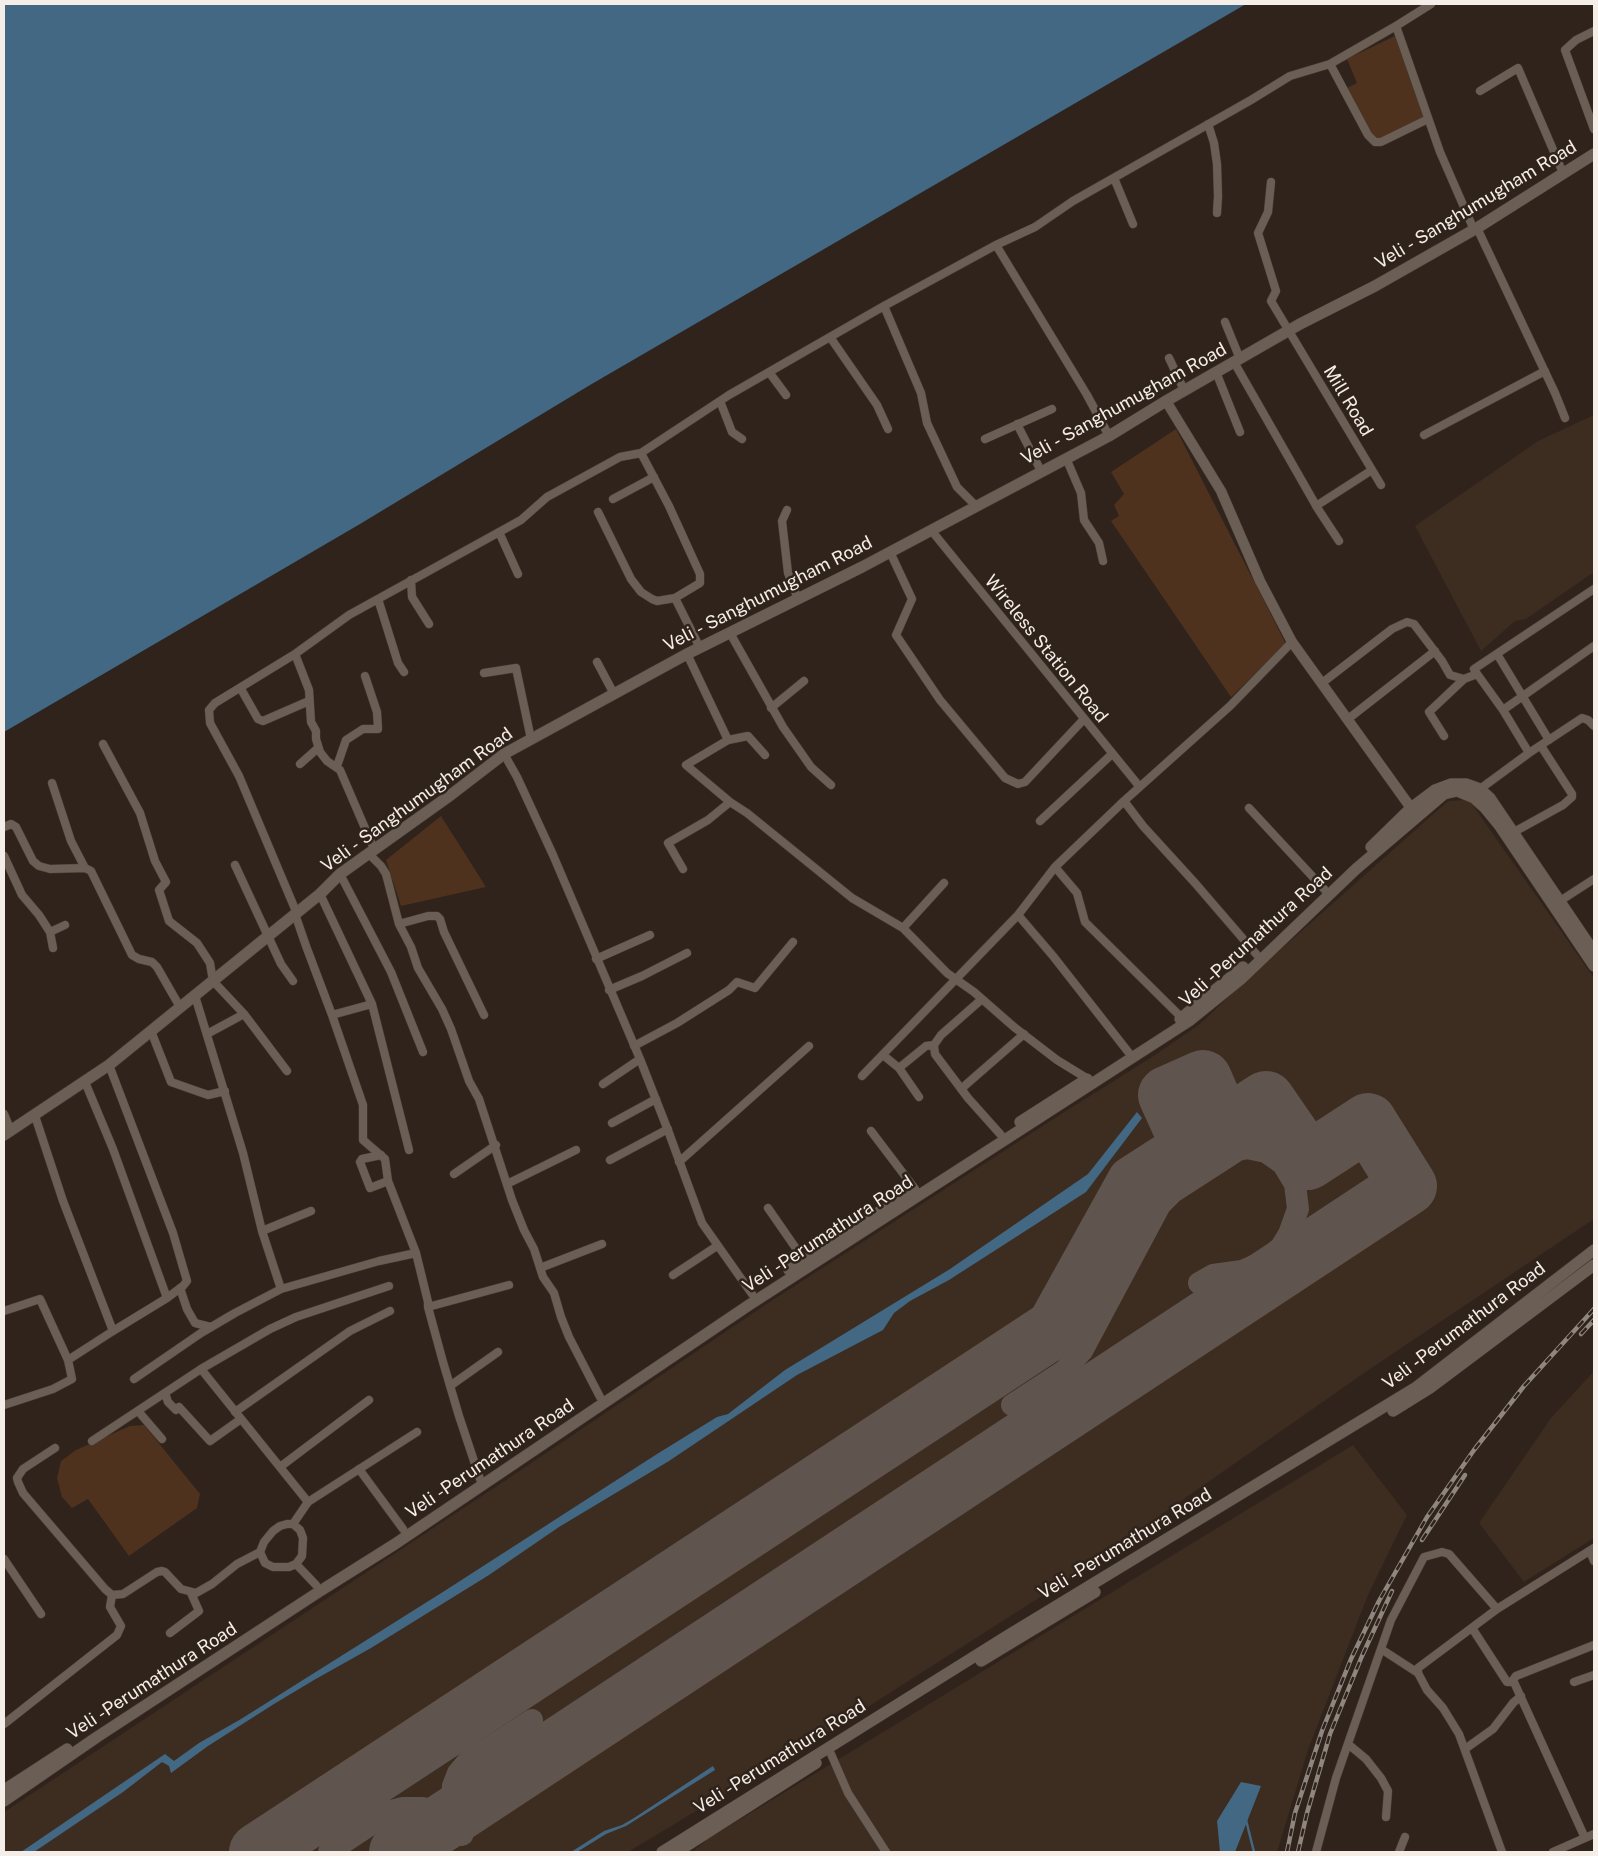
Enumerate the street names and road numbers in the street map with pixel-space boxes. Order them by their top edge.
street label: Veli - Sanghumugham Road [1371,136,1581,274]
street label: Veli - Sanghumugham Road [1018,338,1230,470]
street label: Mill Road [1319,362,1377,440]
street label: Veli - Sanghumugham Road [660,532,876,656]
street label: Wireless Station Road [980,571,1112,727]
street label: Veli - Sanghumugham Road [317,723,517,877]
street label: Veli -Perumathura Road [1175,863,1337,1011]
street label: Veli -Perumathura Road [739,1171,917,1297]
street label: Veli -Perumathura Road [1378,1258,1550,1394]
street label: Veli -Perumathura Road [402,1395,578,1523]
street label: Veli -Perumathura Road [1034,1484,1216,1604]
street label: Veli -Perumathura Road [63,1618,241,1744]
street label: Veli -Perumathura Road [690,1695,870,1819]

